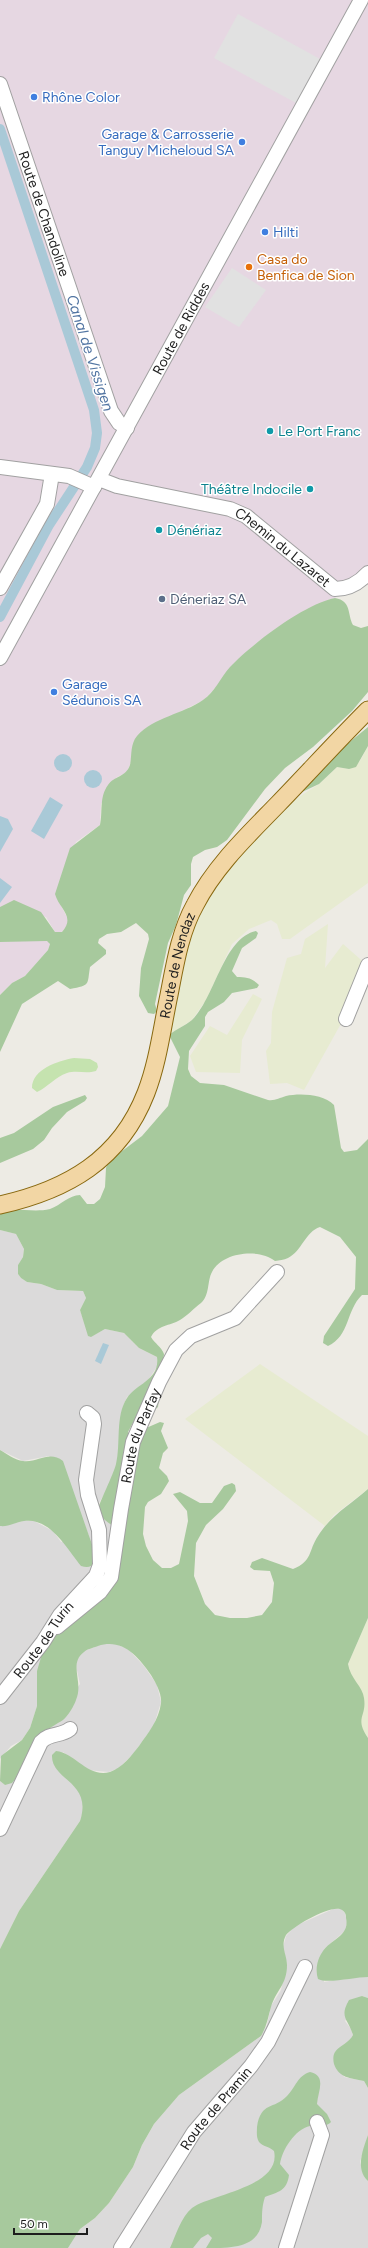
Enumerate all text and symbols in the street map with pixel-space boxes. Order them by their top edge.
place label: Rhône Color [42,89,120,106]
marker: Rhône Color [29,92,39,102]
place label: Garage & Carrosserie Tanguy Micheloud SA [98,126,235,159]
marker: Garage & Carrosserie Tanguy Micheloud SA [237,137,247,147]
street label: Route de Chandoline [15,149,73,279]
place label: Hilti [273,224,298,241]
marker: Hilti [260,227,270,237]
place label: Casa do Benfica de Sion [257,251,355,284]
marker: Casa do Benfica de Sion [244,262,254,272]
street label: Route de Riddes [149,279,213,378]
water label: Canal de Vissigen [63,292,117,414]
place label: Le Port Franc [278,423,361,440]
marker: Le Port Franc [265,426,275,436]
place label: Théâtre Indocile [201,481,302,498]
marker: Théâtre Indocile [305,484,315,494]
street label: Chemin du Lazaret [233,504,334,590]
place label: Dénériaz [167,522,222,539]
marker: Dénériaz [154,525,164,535]
place label: Déneriaz SA [170,591,247,608]
marker: Déneriaz SA [157,594,167,604]
place label: Garage Sédunois SA [62,676,142,709]
marker: Garage Sédunois SA [49,687,59,697]
street label: Route de Nendaz [156,909,199,1020]
street label: Route du Parfay [117,1385,164,1485]
street label: Route de Turin [10,1597,77,1681]
street label: Route de Pramin [176,2063,255,2153]
scale bar [14,2210,87,2236]
text: 50 m [20,2217,48,2231]

